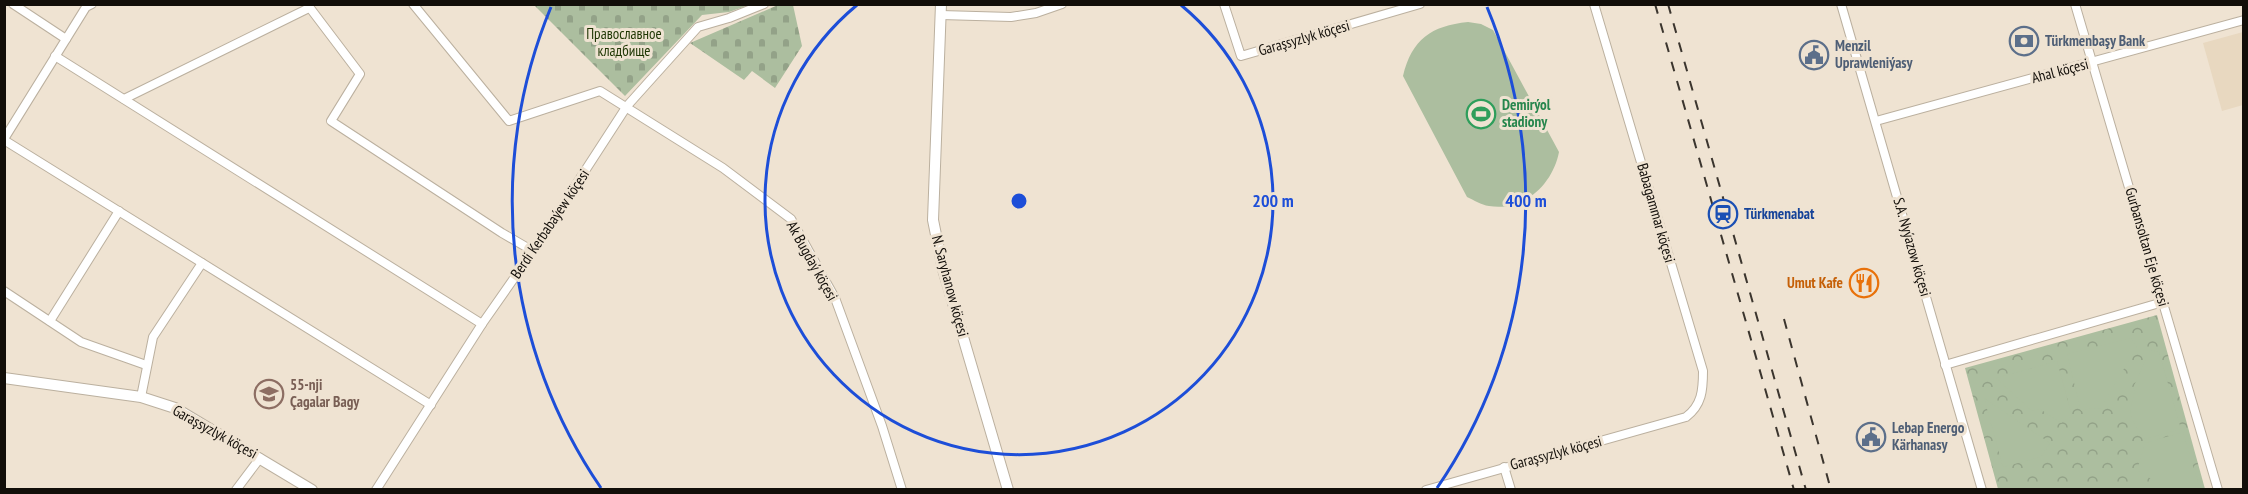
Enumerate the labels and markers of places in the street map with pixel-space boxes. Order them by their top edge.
bank icon: Türkmenbaşy Bank [2008,25,2040,57]
place label: Türkmenbaşy Bank [2045,31,2146,50]
place label: Menzil Uprawleniýasy [1835,36,1914,72]
public building icon: Menzil Uprawleniýasy [1798,39,1830,71]
place label: Demirýol stadiony [1502,95,1551,131]
sports icon: Demirýol stadiony [1465,98,1497,130]
centre of rings [1009,191,1029,211]
station icon: Türkmenabat [1707,198,1739,230]
place label: Türkmenabat [1744,204,1815,223]
restaurant icon: Umut Kafe [1848,267,1880,299]
place label: Umut Kafe [1787,273,1843,292]
place label: 55-nji Çagalar Bagy [290,375,360,411]
school or university icon: 55-nji Çagalar Bagy [253,378,285,410]
place label: Lebap Energo Kärhanasy [1892,418,1965,454]
public building icon: Lebap Energo Kärhanasy [1855,421,1887,453]

